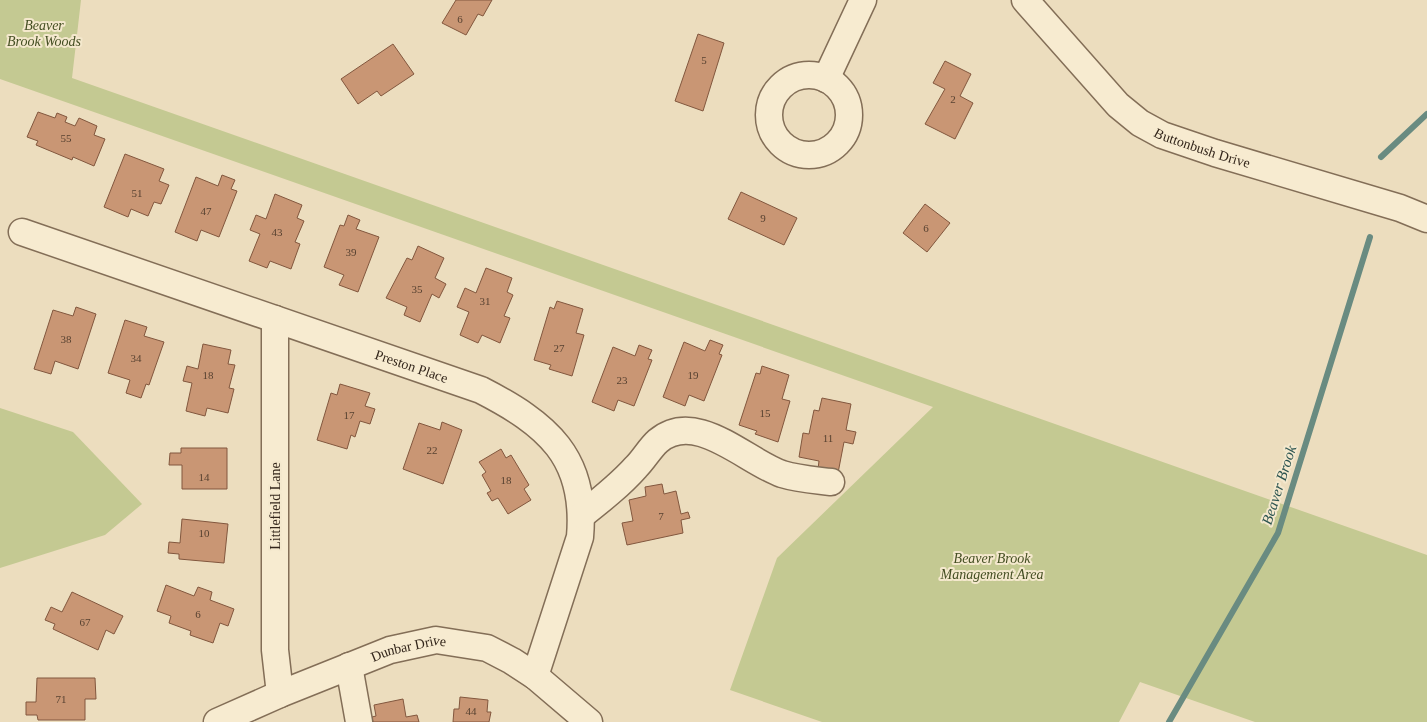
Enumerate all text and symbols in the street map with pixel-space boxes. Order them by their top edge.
house number: 6 [457,13,463,25]
park label: Beaver Brook Woods [7,18,82,49]
house number: 5 [701,54,707,66]
house number: 2 [950,93,956,105]
street label: Buttonbush Drive [1151,125,1252,171]
house number: 55 [61,132,72,144]
house number: 51 [132,187,143,199]
house number: 47 [201,205,212,217]
house number: 9 [760,212,766,224]
house number: 6 [923,222,929,234]
house number: 43 [272,226,283,238]
house number: 39 [346,246,357,258]
house number: 35 [412,283,423,295]
house number: 31 [480,295,491,307]
house number: 38 [61,333,72,345]
house number: 27 [554,342,565,354]
street label: Preston Place [373,347,450,386]
house number: 34 [131,352,142,364]
house number: 18 [203,369,214,381]
house number: 19 [688,369,699,381]
house number: 23 [617,374,628,386]
house number: 15 [760,407,771,419]
house number: 17 [344,409,355,421]
house number: 11 [823,432,833,444]
water label: Beaver Brook [1259,443,1299,527]
house number: 22 [427,444,438,456]
street label: Littlefield Lane [268,462,283,550]
house number: 14 [199,471,210,483]
house number: 18 [501,474,512,486]
house number: 7 [658,510,664,522]
house number: 10 [199,527,210,539]
park label: Beaver Brook Management Area [939,551,1044,582]
house number: 6 [195,608,201,620]
house number: 67 [80,616,91,628]
street label: Dunbar Drive [369,633,447,665]
house number: 71 [56,693,67,705]
house number: 44 [466,705,477,717]

